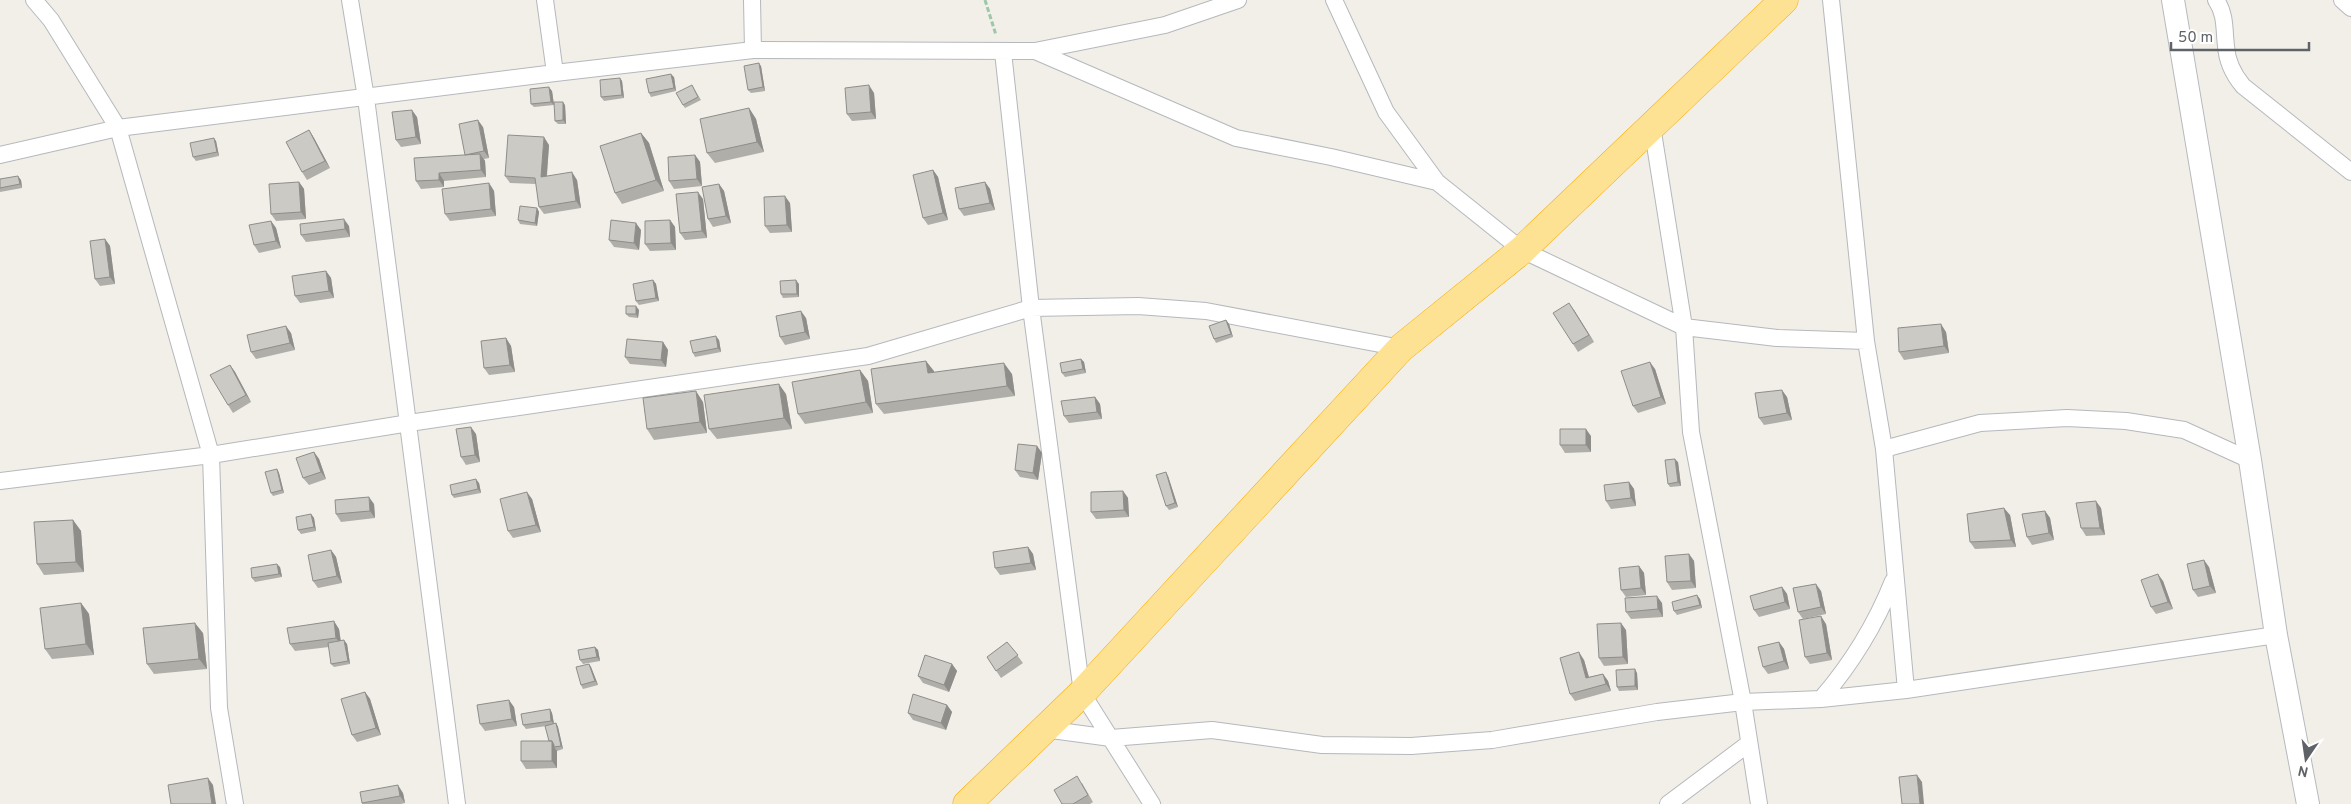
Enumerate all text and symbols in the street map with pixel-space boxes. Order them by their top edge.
scale bar [2171,20,2308,52]
text: 50 m [2178,29,2213,48]
north arrow [2281,734,2331,784]
text: N [2297,761,2310,780]

